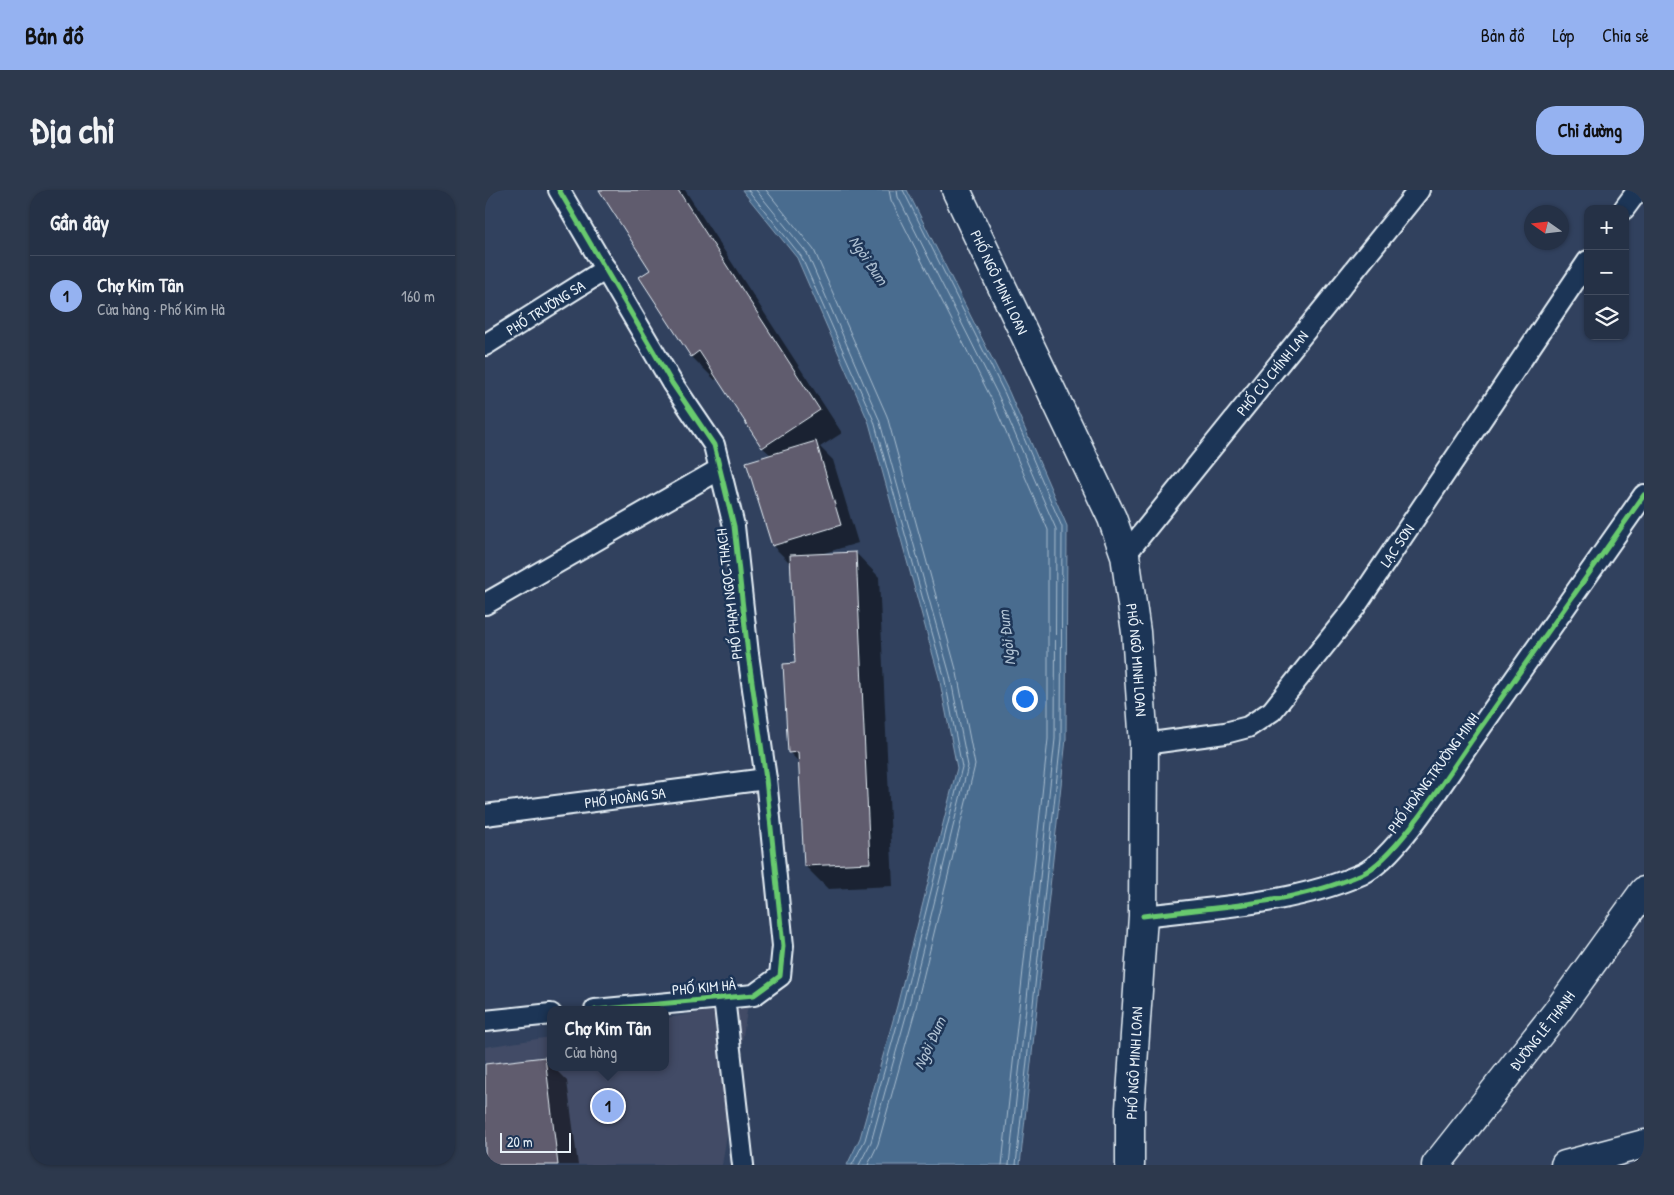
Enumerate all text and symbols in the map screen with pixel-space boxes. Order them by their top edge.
text: Bản đồ [25,19,83,51]
text: Bản đồ [1481,23,1525,48]
text: Lớp [1553,23,1574,48]
text: Chia sẻ [1602,23,1649,48]
button: Chỉ đường [1536,106,1644,155]
text: Địa chỉ [30,107,115,154]
north arrow [1524,205,1569,250]
map controls [1584,205,1629,340]
button: + [1584,205,1629,250]
text: Gần đây [50,208,109,237]
street label: PHỐ NGÔ MINH LOAN [966,226,1034,338]
water label: Ngòi Đum [844,231,894,290]
button: − [1584,250,1629,295]
text: Chợ Kim Tân [97,272,184,298]
street label: PHỐ TRƯỜNG SA [502,274,589,340]
text: 1 [63,285,69,307]
text: 160 m [401,285,435,307]
button: layers [1584,295,1629,340]
text: Cửa hàng · Phố Kim Hà [97,298,225,320]
street label: PHỐ CÙ CHÍNH LAN [1231,326,1313,420]
street label: LẠC SƠN [1375,519,1419,571]
street label: PHỐ PHẠM NGỌC THẠCH [711,527,747,661]
street label: PHỐ NGÔ MINH LOAN [1122,602,1152,717]
water label: Ngòi Đum [992,608,1020,667]
your location [1012,686,1038,712]
street label: PHỐ HOÀNG TRƯỜNG MINH [1382,709,1484,837]
street label: PHỐ HOÀNG SA [583,781,667,813]
street label: PHỐ KIM HÀ [671,974,738,1000]
street label: ĐƯỜNG LÊ THANH [1504,986,1579,1075]
popup [547,1006,669,1071]
street label: PHỐ NGÔ MINH LOAN [1121,1006,1147,1120]
water label: Ngòi Đum [907,1012,951,1073]
text: Chợ Kim Tân [565,1015,651,1041]
text: Cửa hàng [565,1041,617,1063]
pin: 1 [592,1087,624,1125]
scale bar [500,1130,571,1153]
text: 20 m [507,1132,533,1151]

